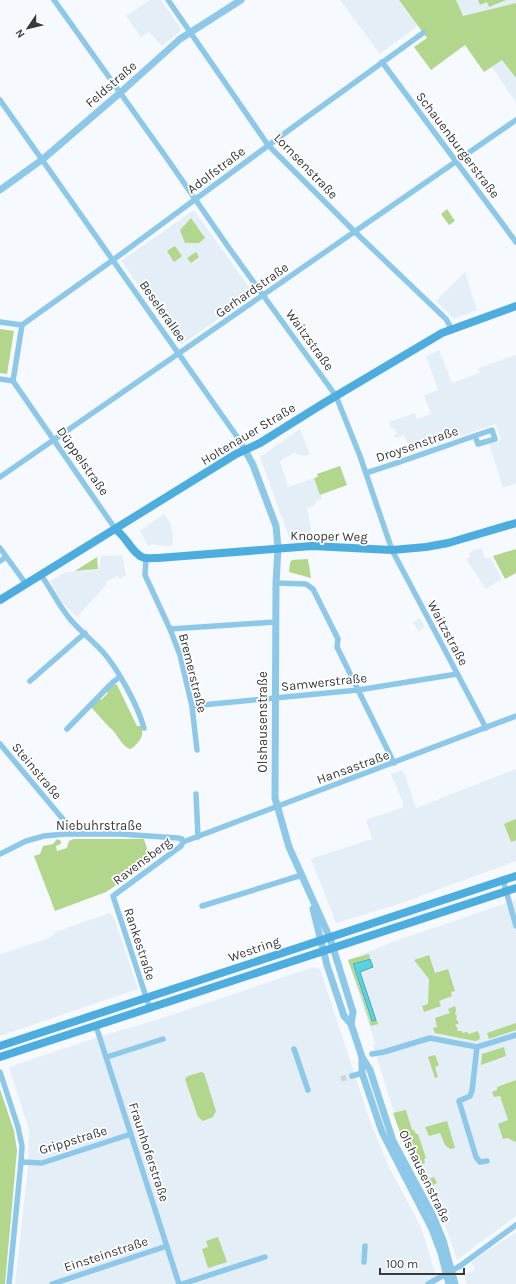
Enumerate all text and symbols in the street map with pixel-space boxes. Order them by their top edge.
north arrow [8,8,48,48]
text: N [13,26,28,40]
street label: Feldstraße [82,58,140,110]
street label: Schauenburgerstraße [413,89,503,201]
street label: Lornsenstraße [271,130,341,202]
street label: Adolfstraße [184,143,248,197]
street label: Gerhardstraße [213,259,292,321]
street label: Beselerallee [136,278,190,345]
street label: Waitzstraße [283,307,337,374]
street label: Holtenauer Straße [198,400,298,468]
street label: Droysenstraße [374,423,460,465]
street label: Düppelstraße [54,424,112,498]
street label: Knooper Weg [290,528,368,544]
street label: Waitzstraße [425,598,472,668]
street label: Bremerstraße [176,632,210,715]
street label: Samwerstraße [280,670,368,694]
street label: Olshausenstraße [255,671,270,773]
street label: Steinstraße [9,740,65,803]
street label: Hansastraße [315,747,392,787]
street label: Niebuhrstraße [56,818,142,833]
street label: Ravensberg [110,834,175,888]
street label: Rankestraße [121,906,159,982]
street label: Westring [226,933,282,965]
street label: Fraunhoferstraße [126,1101,172,1204]
street label: Grippstraße [37,1122,109,1157]
street label: Olshausenstraße [396,1127,454,1225]
street label: Einsteinstraße [62,1233,150,1275]
scale bar [380,1250,464,1276]
text: 100 m [386,1257,418,1271]

